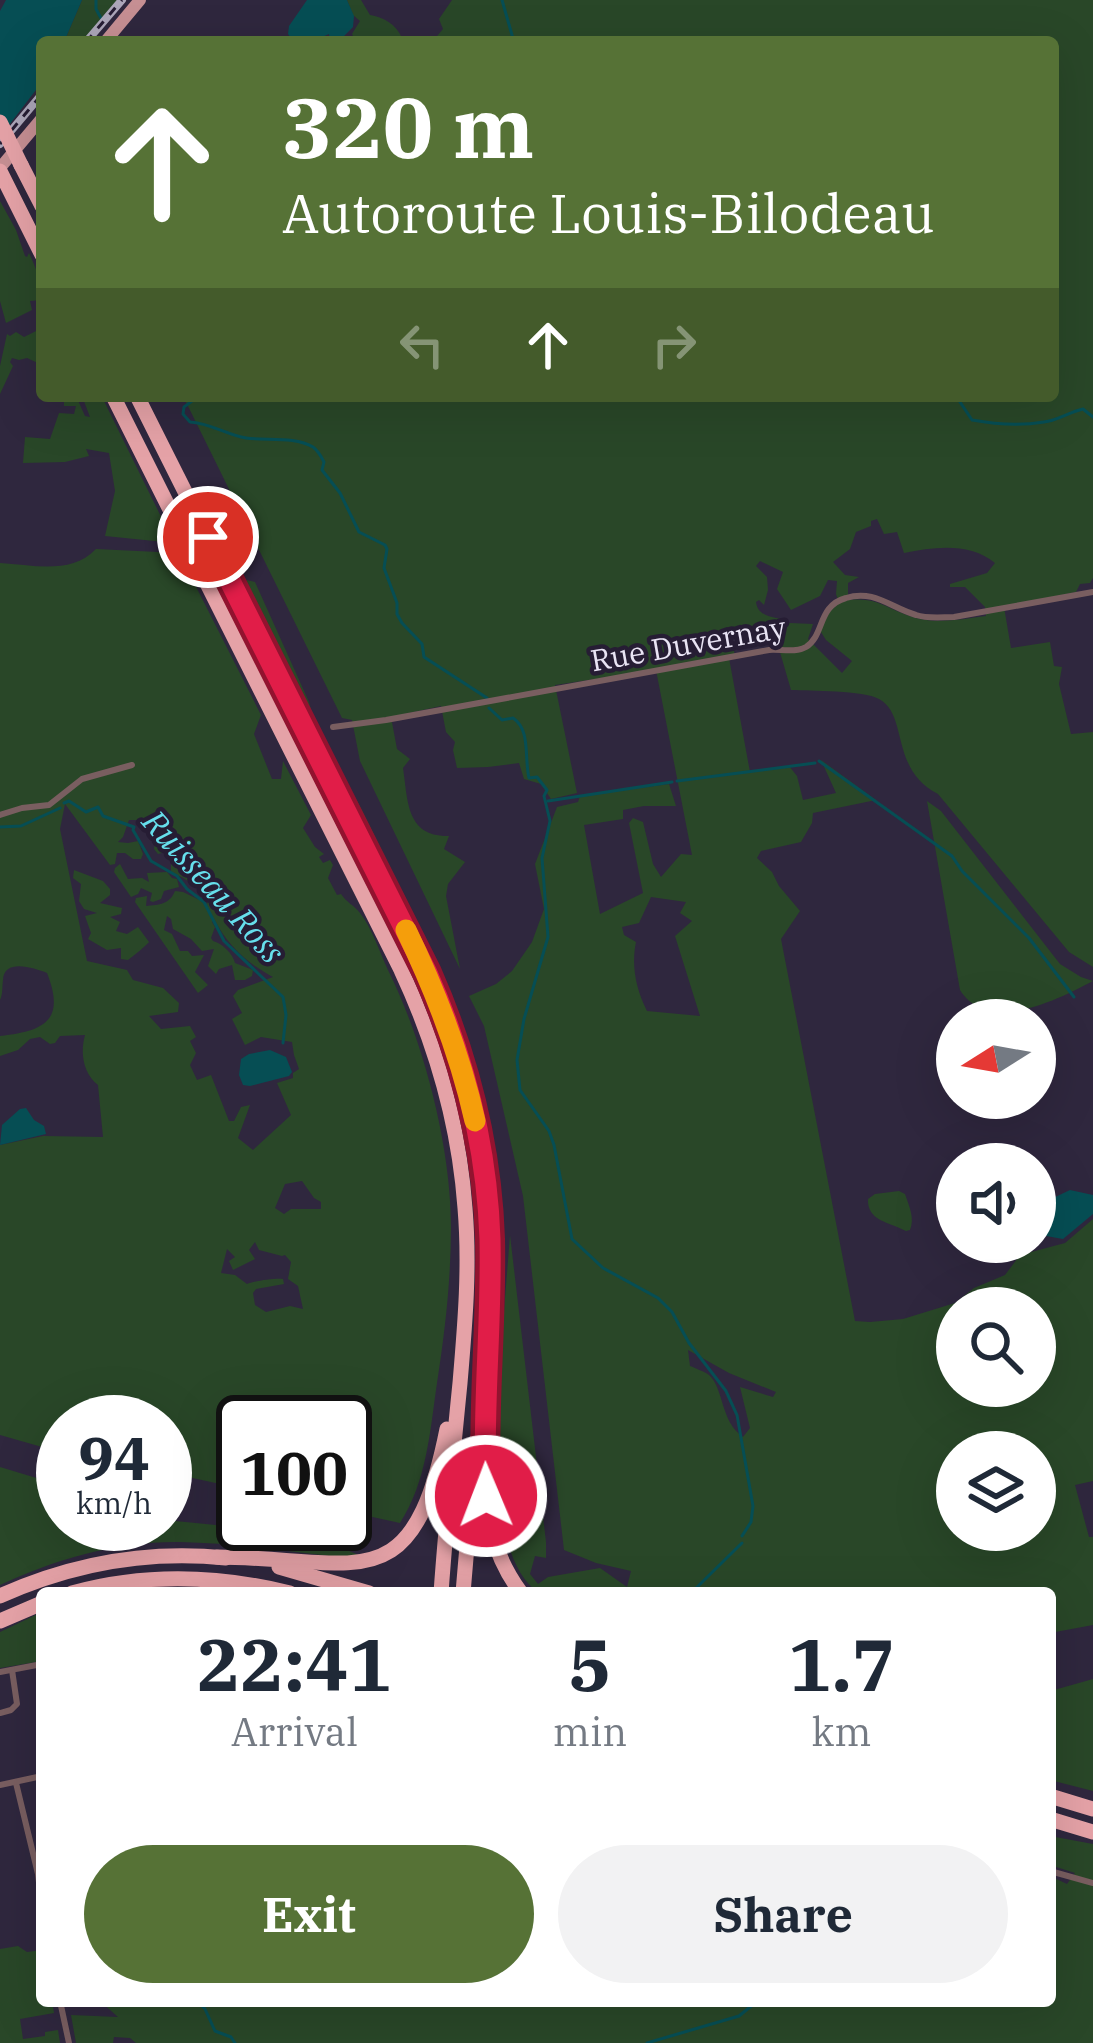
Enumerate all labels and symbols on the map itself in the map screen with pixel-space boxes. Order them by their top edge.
pin [157,486,259,588]
street label: Rue Duvernay [587,607,789,679]
water label: Ruisseau Ross [133,800,295,972]
north arrow [936,999,1056,1119]
speed limit sign: 100 [216,1395,372,1551]
position arrow [423,1433,549,1559]

